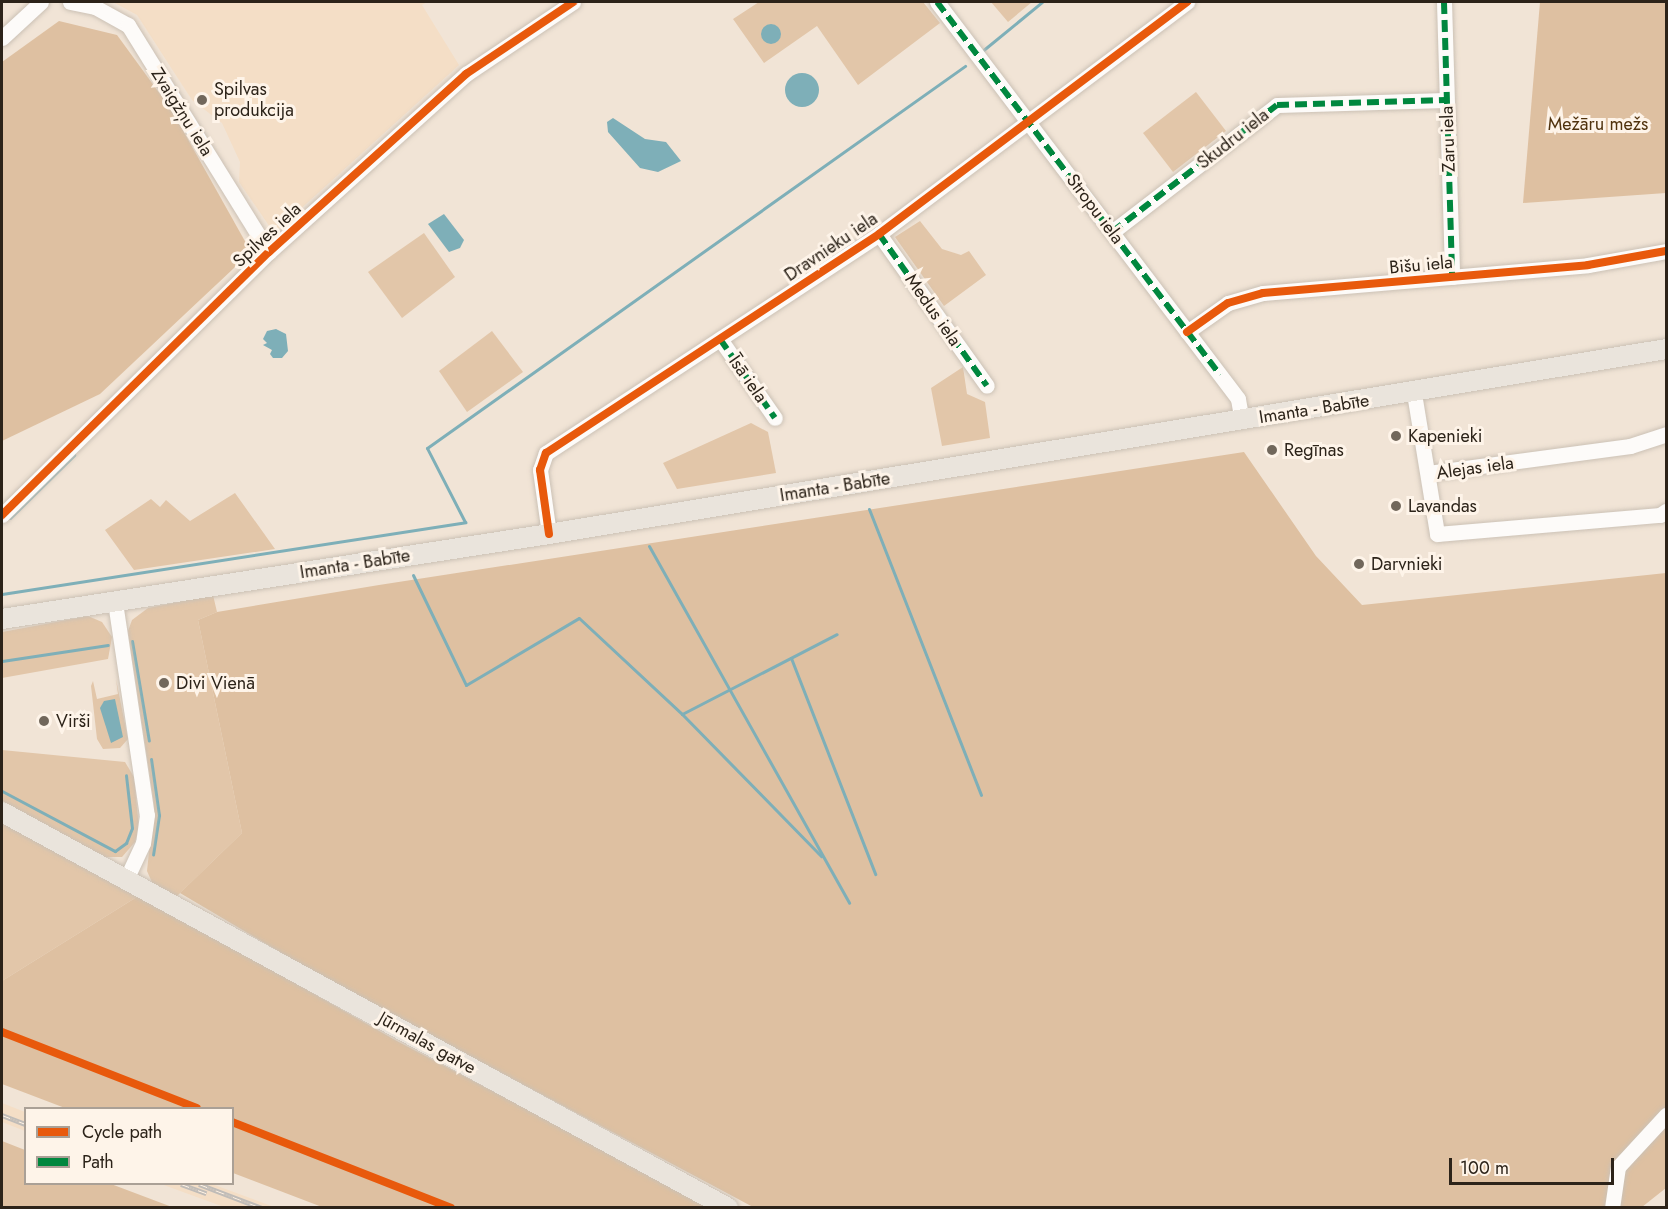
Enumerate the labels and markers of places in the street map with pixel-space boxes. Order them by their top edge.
place label: Spilvas produkcija [214,79,294,122]
marker: Spilvas produkcija [195,93,209,107]
place label: Kapenieki [1408,425,1482,447]
marker: Kapenieki [1389,429,1403,443]
place label: Regīnas [1284,439,1344,461]
marker: Regīnas [1265,443,1279,457]
place label: Lavandas [1408,495,1477,517]
marker: Lavandas [1389,499,1403,513]
place label: Darvnieki [1371,553,1443,575]
marker: Darvnieki [1352,557,1366,571]
place label: Divi Vienā [176,672,255,694]
marker: Divi Vienā [157,676,171,690]
place label: Virši [56,710,91,732]
marker: Virši [37,714,51,728]

